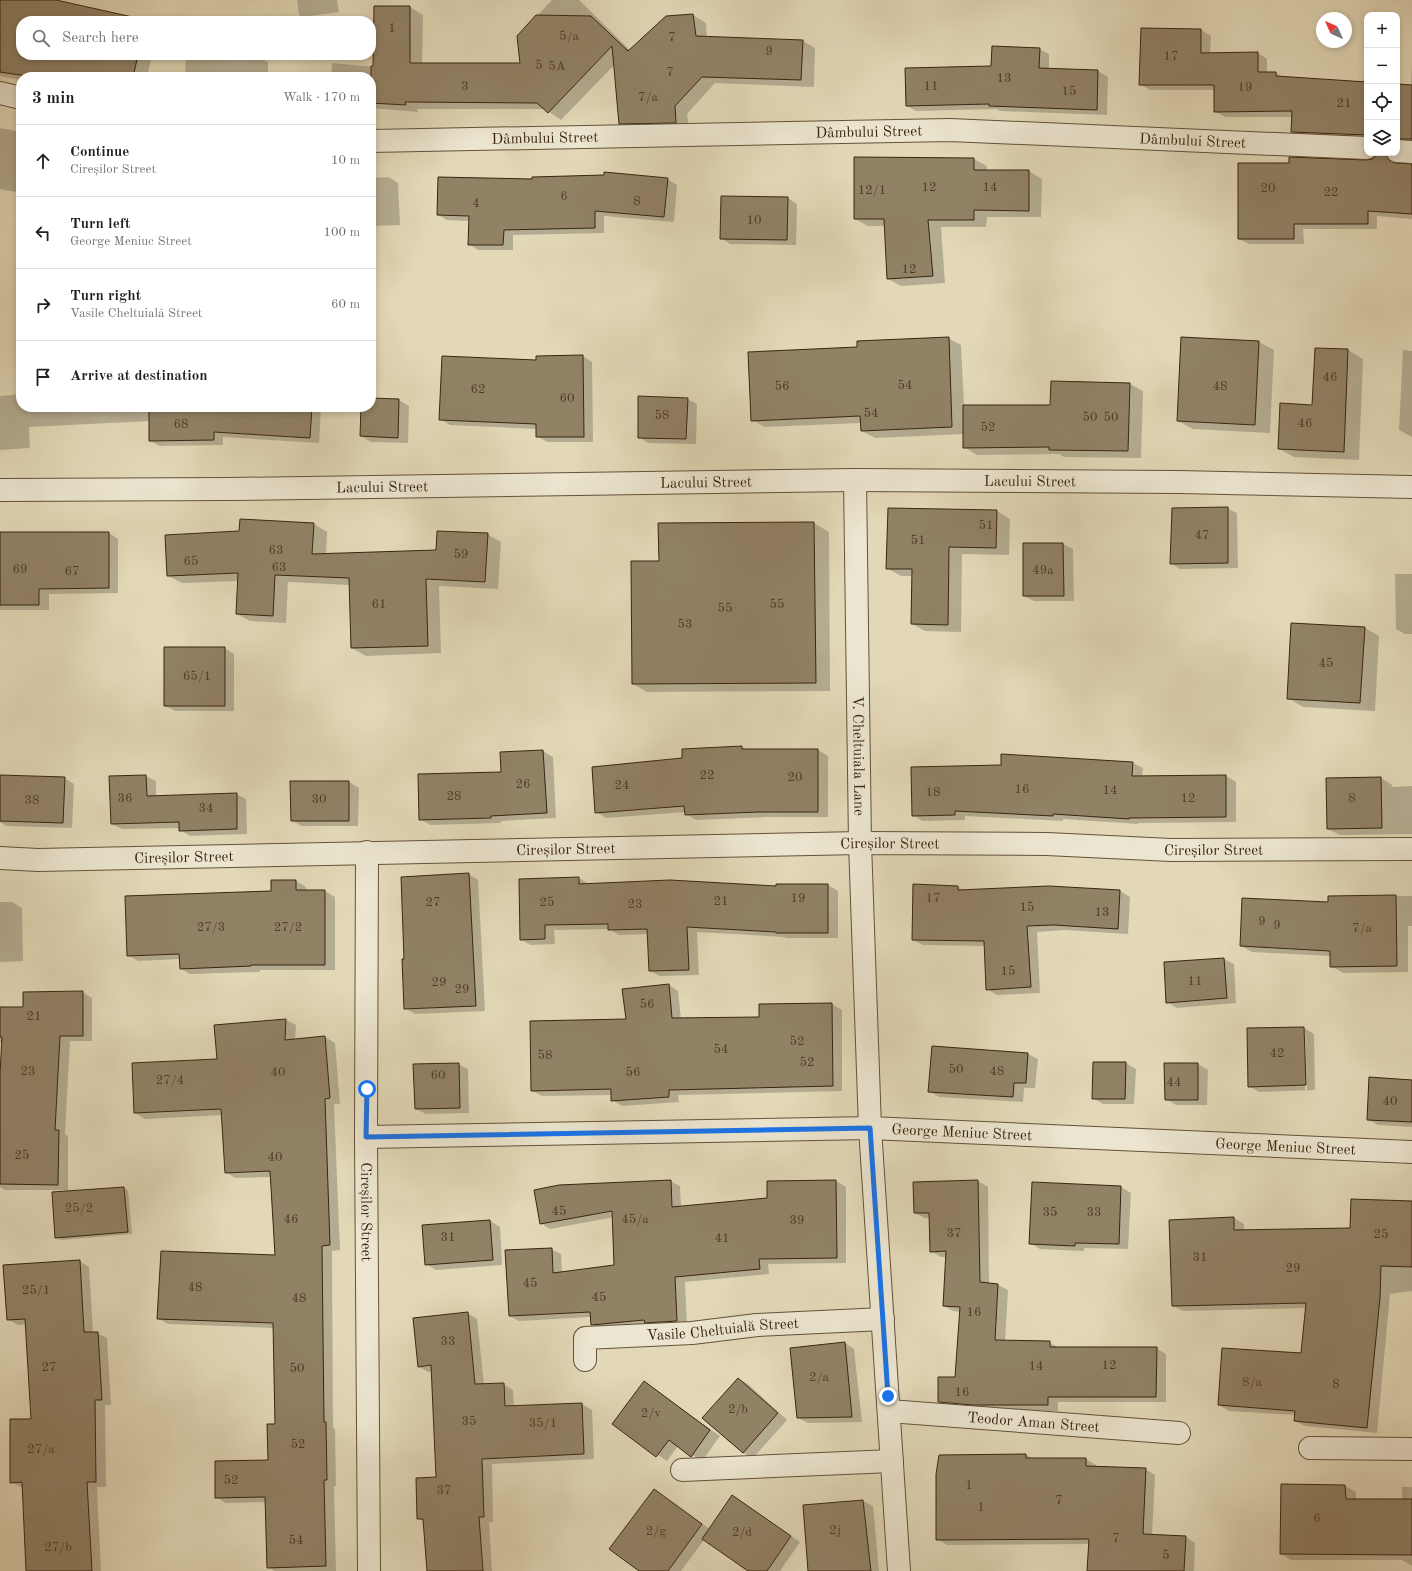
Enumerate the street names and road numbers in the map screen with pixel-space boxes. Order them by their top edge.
street label: Dâmbului Street [815,125,923,142]
street label: Dâmbului Street [491,131,599,148]
street label: Dâmbului Street [1139,132,1246,152]
street label: Lacului Street [660,475,752,492]
street label: Lacului Street [984,475,1076,490]
street label: Lacului Street [336,480,428,496]
street label: V. Cheltuiala Lane [849,696,866,816]
street label: Cireșilor Street [840,837,940,852]
street label: Cireșilor Street [516,842,616,859]
street label: Cireșilor Street [1163,844,1263,859]
street label: Cireșilor Street [134,850,234,867]
street label: George Meniuc Street [891,1123,1032,1144]
street label: George Meniuc Street [1215,1137,1356,1159]
street label: Cireșilor Street [357,1162,373,1262]
street label: Vasile Cheltuială Street [646,1317,799,1344]
street label: Teodor Aman Street [967,1411,1100,1436]

